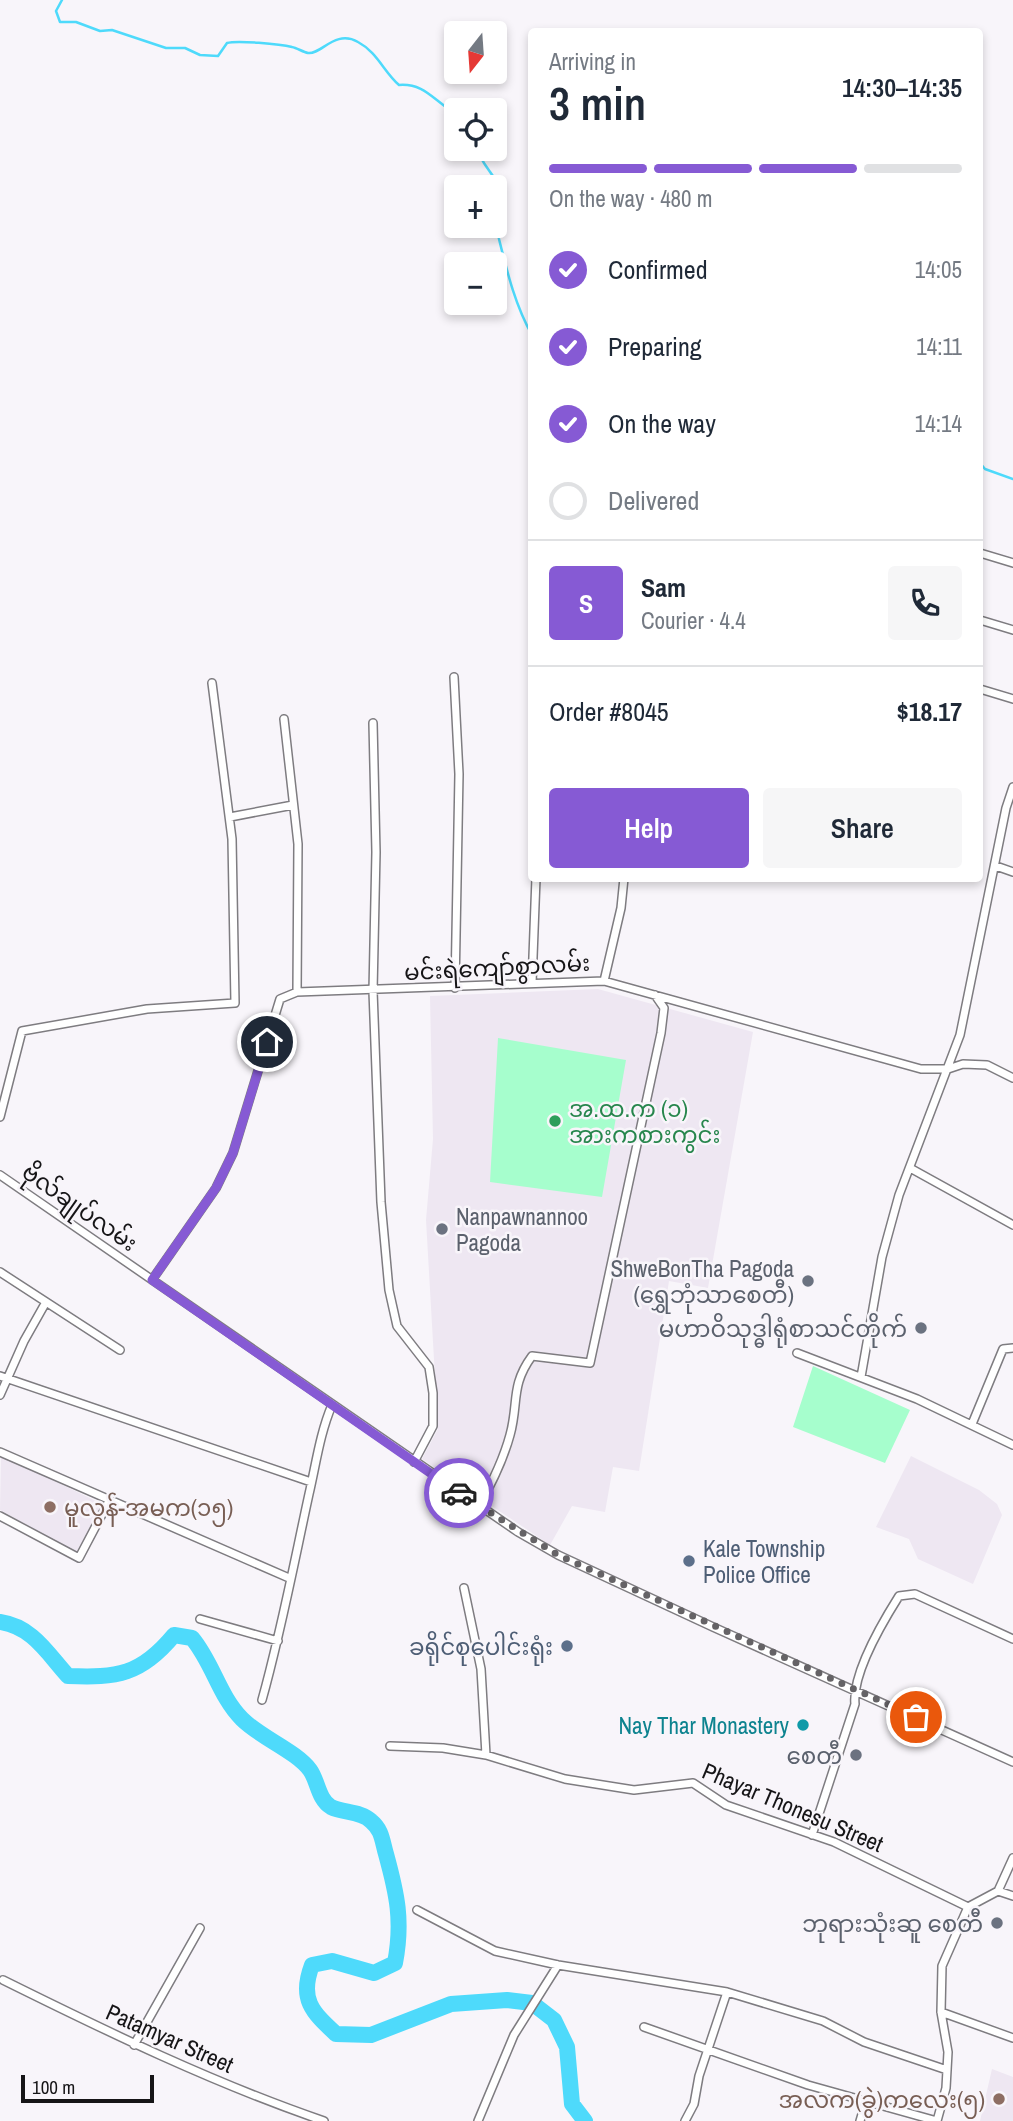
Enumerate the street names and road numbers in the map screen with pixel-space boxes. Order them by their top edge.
street label: မင်းရဲကျော်စွာလမ်း [403,947,591,991]
street label: ဗိုလ်ချုပ်လမ်း [14,1156,144,1261]
street label: Phayar Thonesu Street [698,1755,888,1859]
street label: Patamyar Street [101,1996,239,2080]

